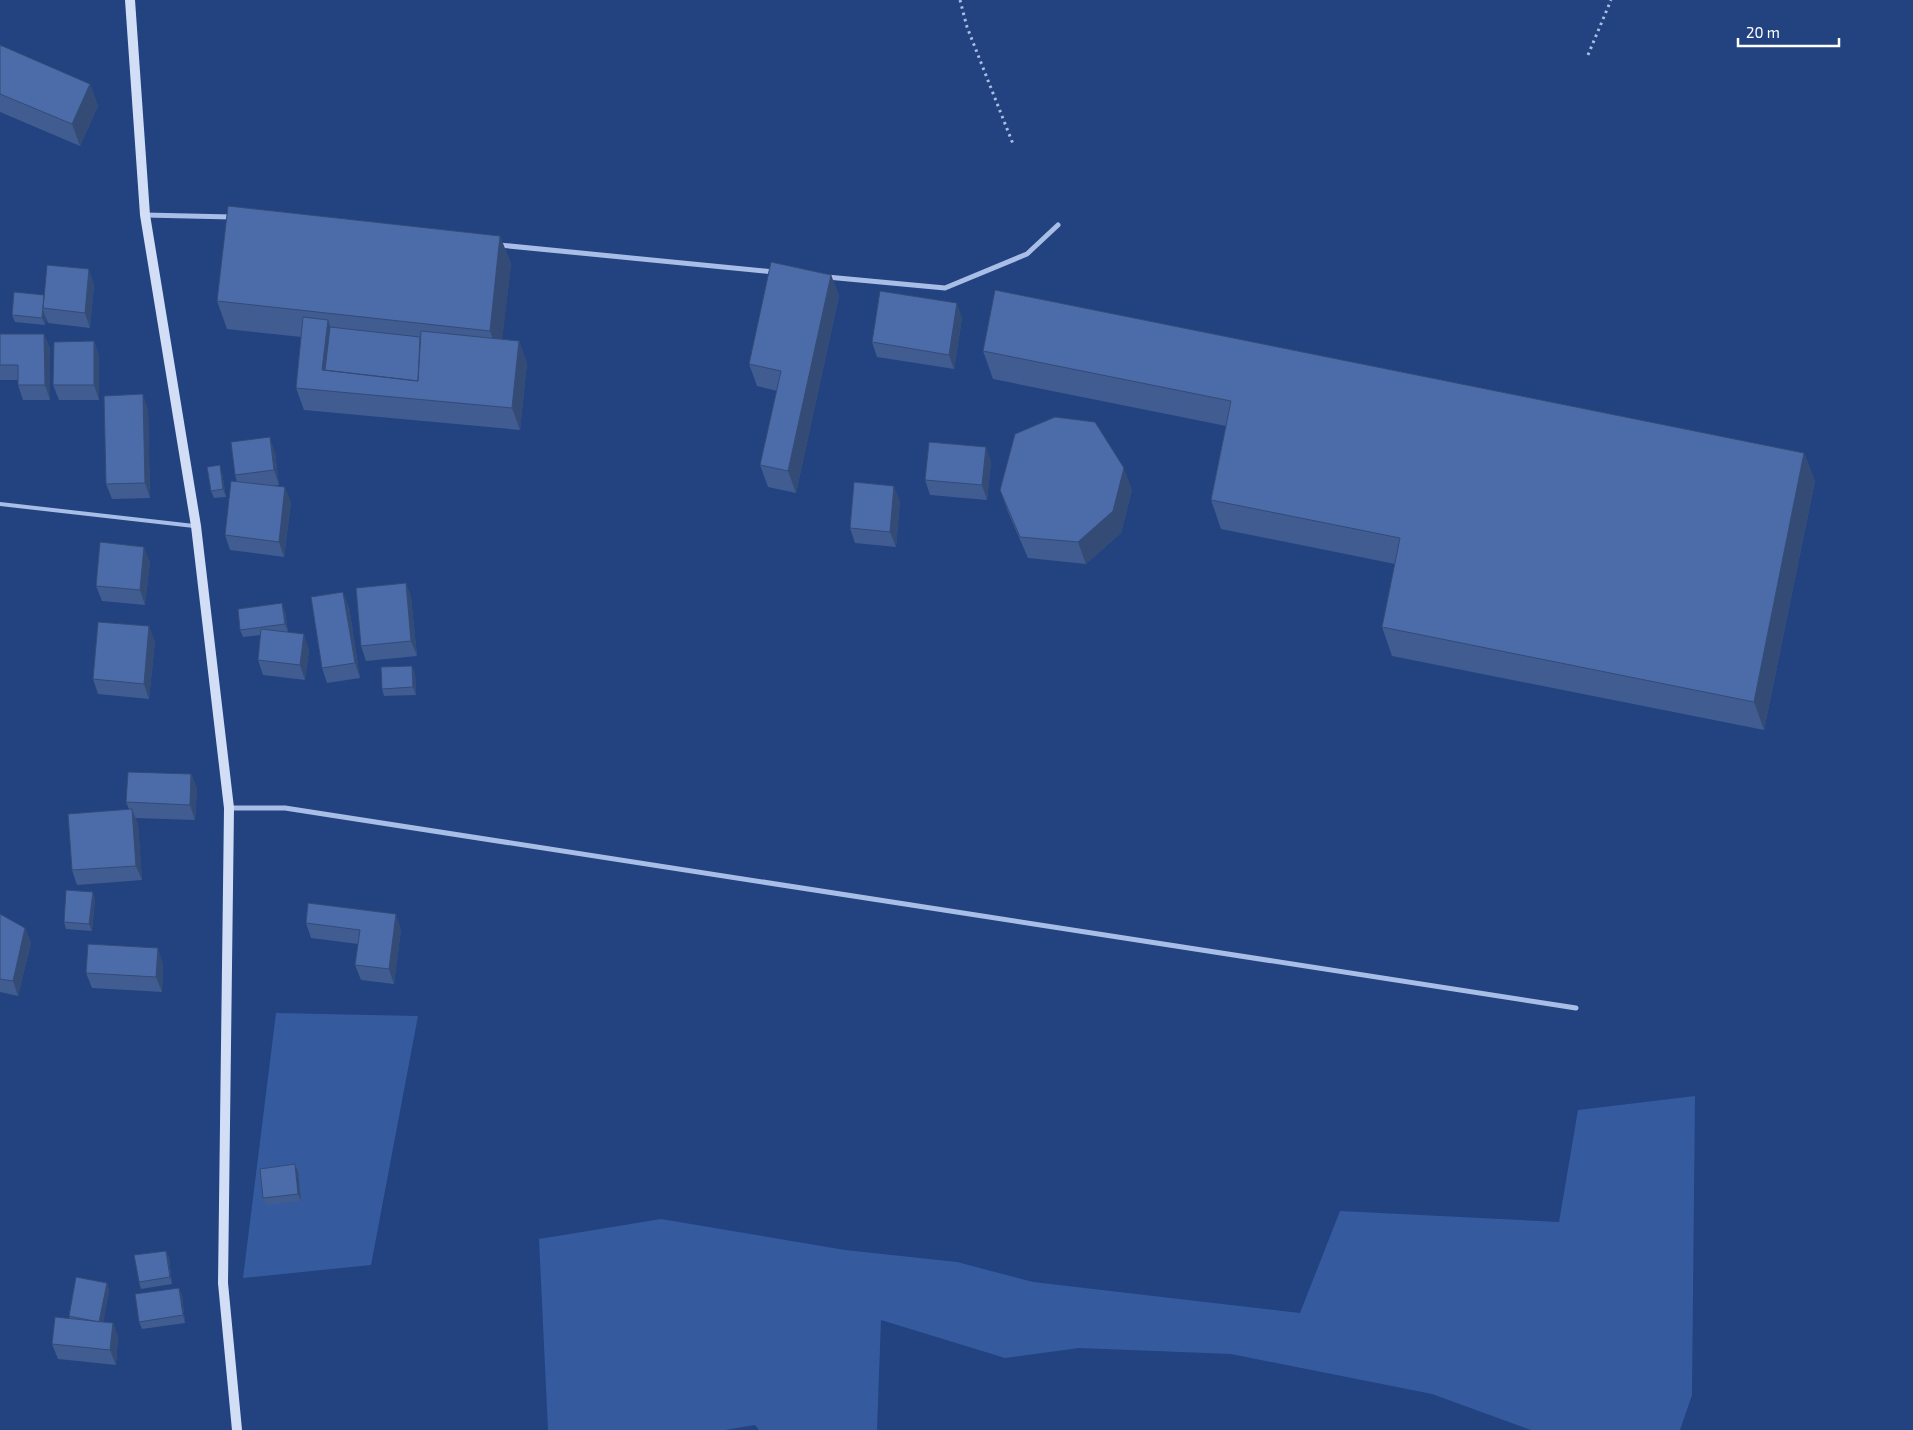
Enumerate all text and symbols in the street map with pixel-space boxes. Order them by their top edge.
scale bar [1738,15,1839,47]
text: 20 m [1746,23,1780,41]

